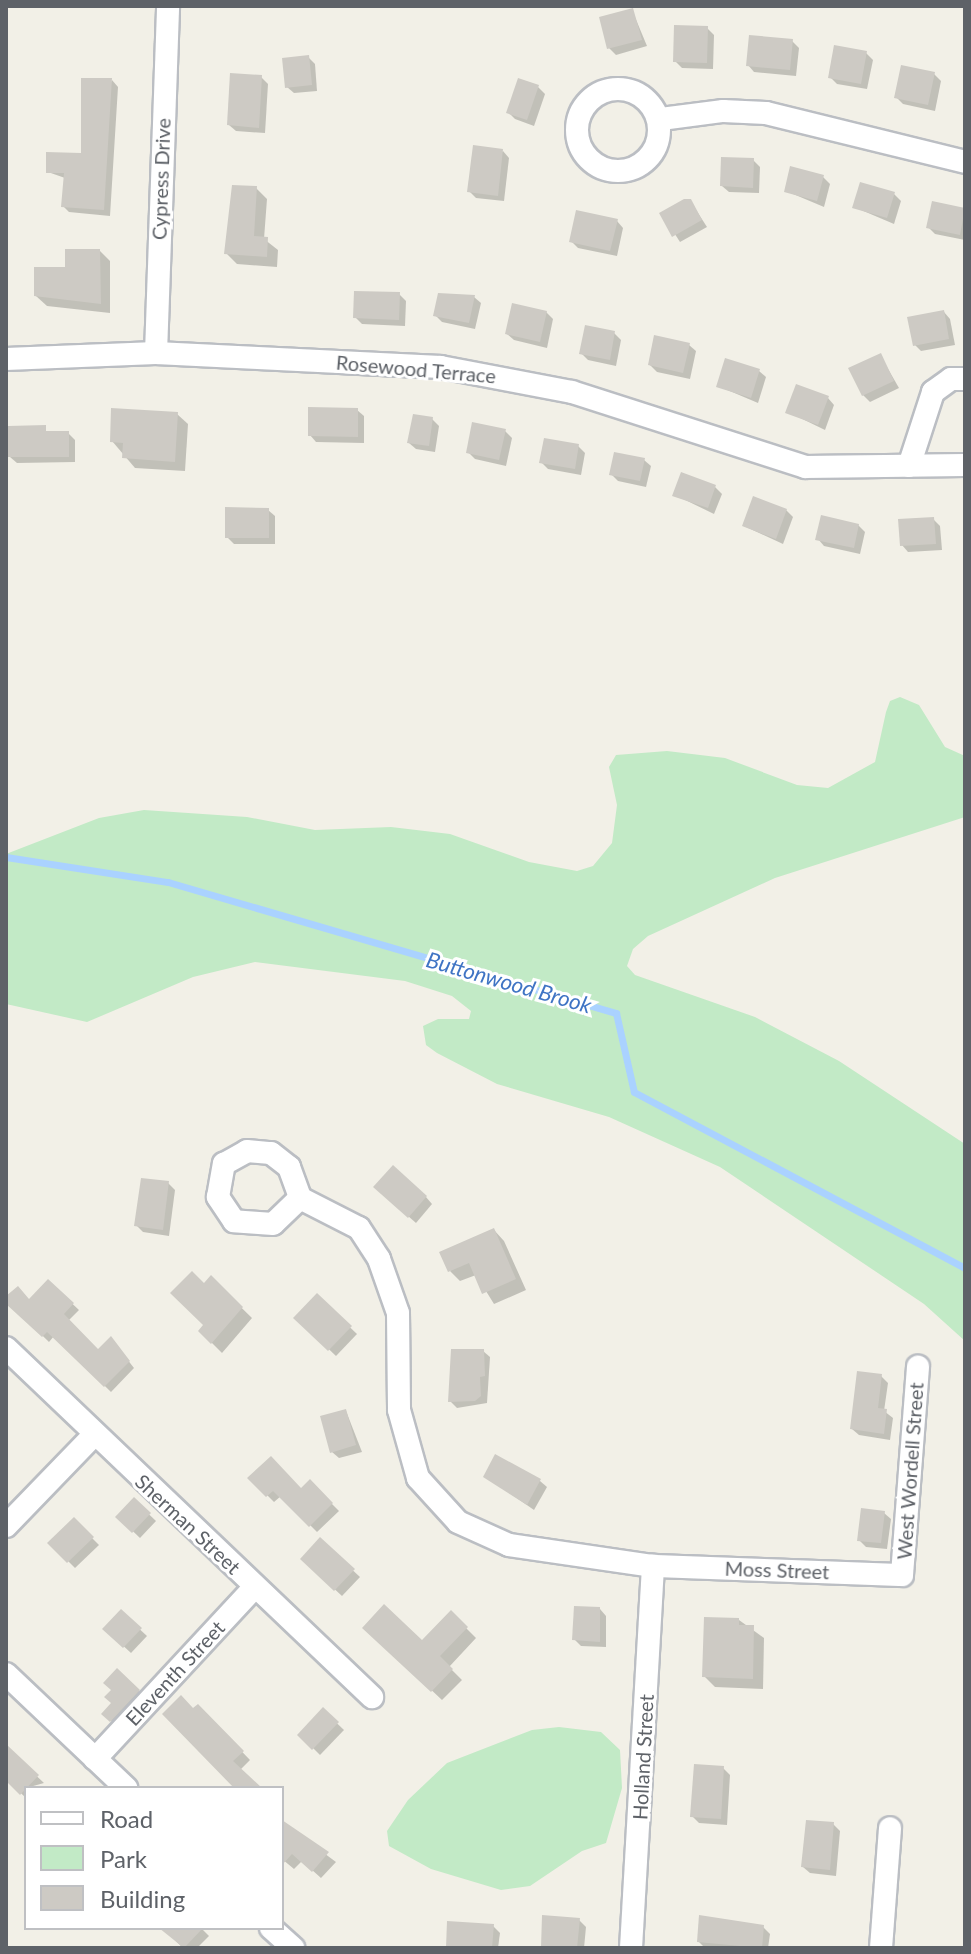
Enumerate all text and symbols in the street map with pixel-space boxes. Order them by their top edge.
street label: Cypress Drive [147,118,175,240]
street label: Rosewood Terrace [335,350,497,388]
water label: Buttonwood Brook [423,946,595,1018]
street label: West Wordell Street [892,1381,928,1561]
street label: Sherman Street [130,1469,246,1579]
street label: Moss Street [724,1556,830,1584]
street label: Eleventh Street [120,1616,230,1730]
street label: Holland Street [628,1694,658,1820]
legend [24,1786,284,1930]
text: Road [100,1804,153,1833]
text: Park [100,1844,147,1873]
text: Building [100,1884,185,1913]

